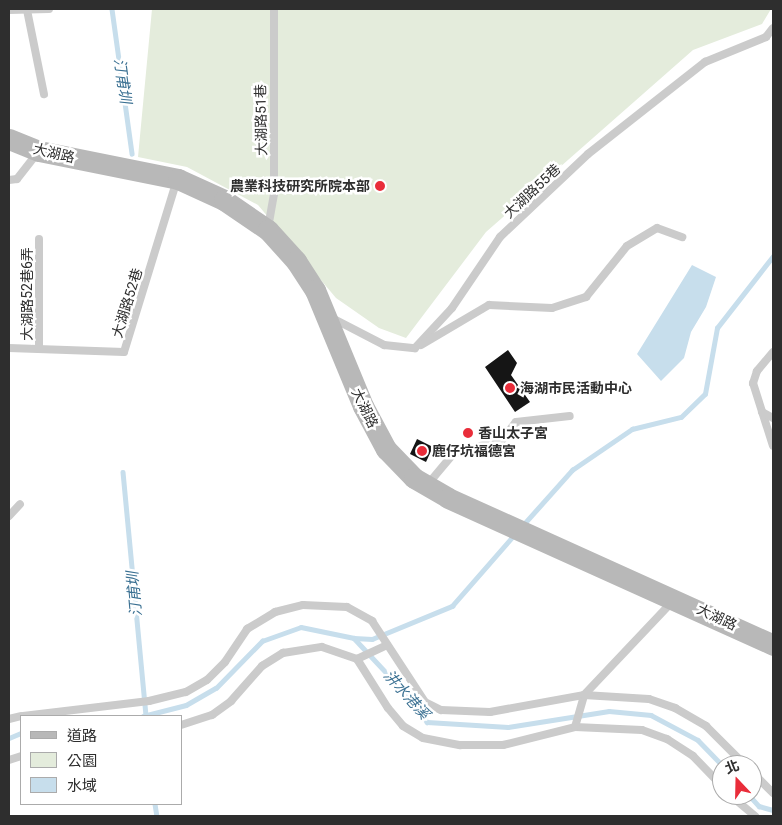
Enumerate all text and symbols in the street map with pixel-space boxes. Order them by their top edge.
water label: 汀甫圳 [110,57,134,105]
street label: 大湖路51巷 [252,84,270,156]
street label: 大湖路 [32,140,76,166]
street label: 大湖路55巷 [500,160,564,222]
place label: 農業科技研究所院本部 [230,178,370,194]
marker: 農業科技研究所院本部 [374,180,386,192]
street label: 大湖路52巷6弄 [19,247,35,341]
street label: 大湖路52巷 [108,266,146,340]
place label: 海湖市民活動中心 [520,380,632,396]
marker: 海湖市民活動中心 [504,382,516,394]
street label: 大湖路 [348,385,382,431]
place label: 香山太子宮 [478,425,548,441]
marker: 香山太子宮 [462,427,474,439]
place label: 鹿仔坑福德宮 [432,443,516,459]
marker: 鹿仔坑福德宮 [416,445,428,457]
water label: 汀甫圳 [124,571,146,617]
street label: 大湖路 [694,601,740,633]
water label: 汫水港溪 [379,667,433,723]
legend [20,715,182,805]
text: 道路 [67,727,97,745]
text: 公園 [67,752,97,770]
north arrow [712,755,762,805]
text: 北 [723,757,741,777]
text: 水域 [67,777,97,795]

